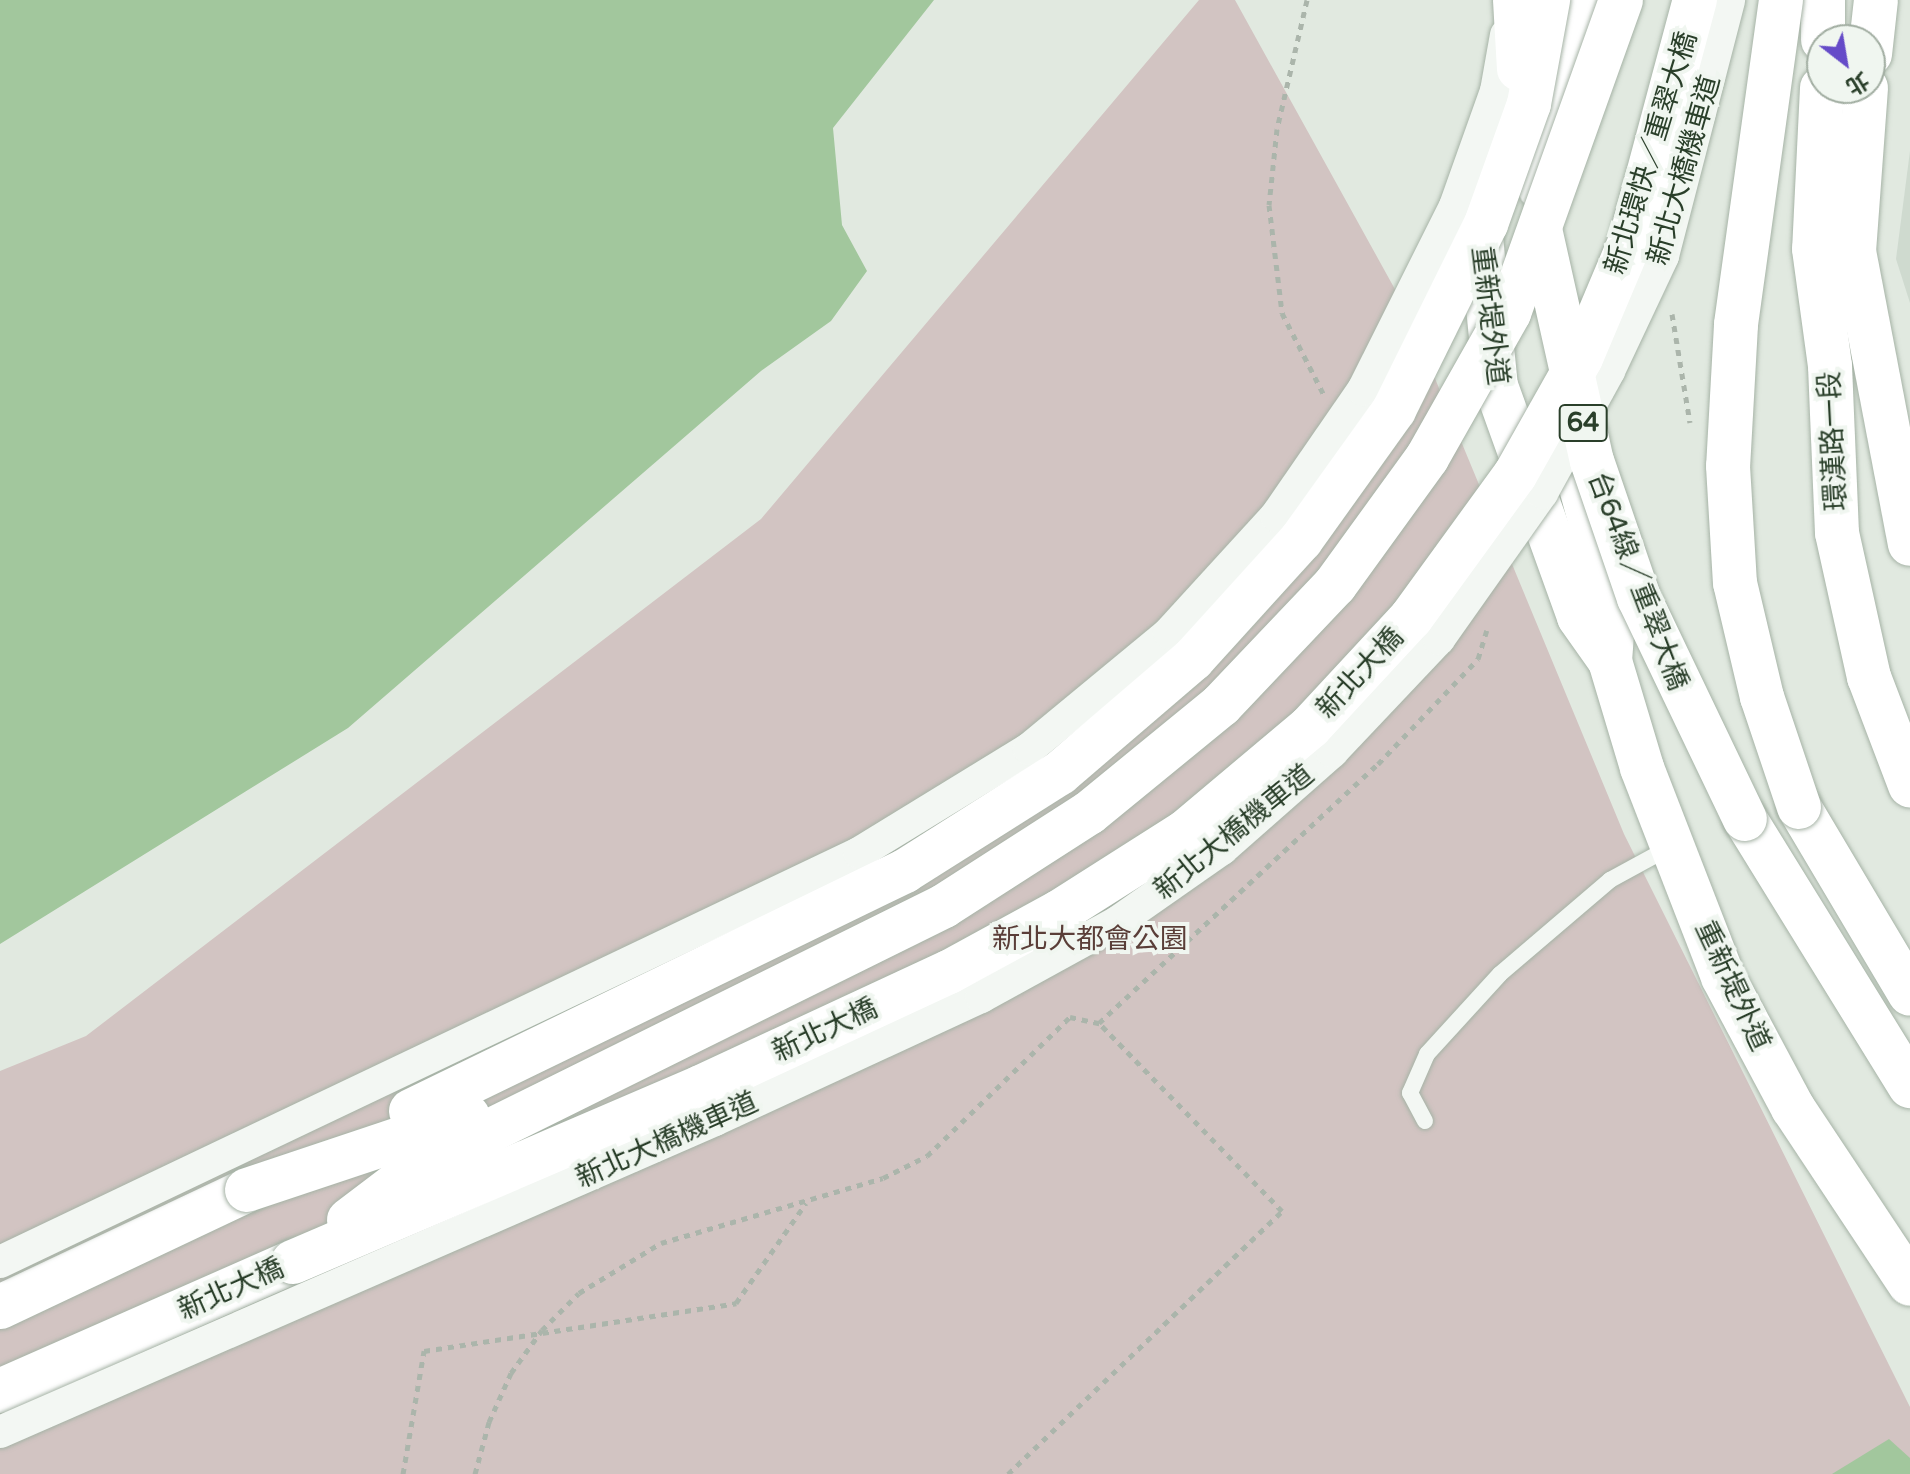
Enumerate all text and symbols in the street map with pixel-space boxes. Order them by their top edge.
north arrow [1806,24,1886,104]
street label: 新北環快／重翠大橋 [1598,28,1704,278]
text: 北 [1841,66,1873,100]
street label: 新北大橋機車道 [1641,71,1727,269]
street label: 重新堤外道 [1465,244,1515,388]
street label: 環漢路一段 [1813,370,1853,512]
road number: 64 [1557,401,1609,445]
street label: 台64線／重翠大橋 [1581,467,1695,695]
street label: 新北大橋 [1310,621,1410,725]
street label: 新北大橋機車道 [1147,757,1321,907]
street label: 重新堤外道 [1688,915,1778,1057]
park label: 新北大都會公園 [992,922,1188,956]
street label: 新北大橋 [767,991,883,1069]
street label: 新北大橋機車道 [571,1085,763,1195]
street label: 新北大橋 [173,1251,289,1327]

